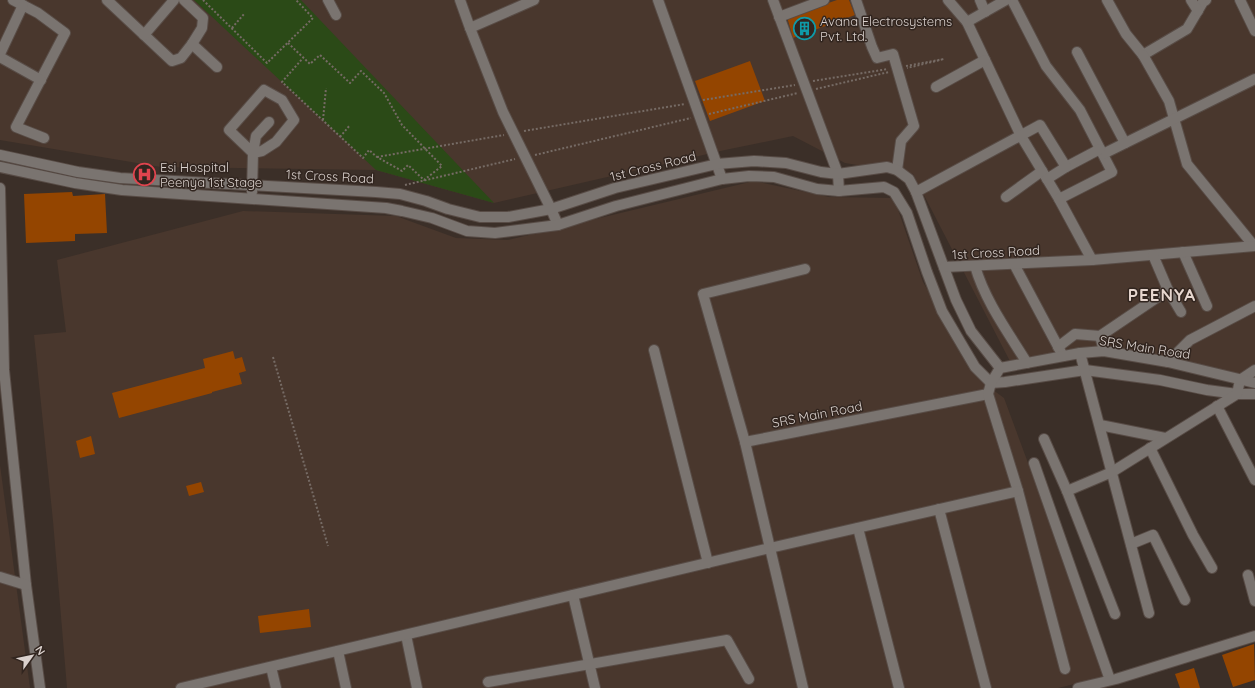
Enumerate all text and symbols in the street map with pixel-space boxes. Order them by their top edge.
place label: Avana Electrosystems Pvt. Ltd. [820,13,952,44]
building icon: Avana Electrosystems Pvt. Ltd. [792,15,818,41]
street label: 1st Cross Road [608,148,698,184]
place label: Esi Hospital Peenya 1st Stage [160,159,262,190]
hospital icon: Esi Hospital Peenya 1st Stage [132,161,158,187]
street label: 1st Cross Road [286,166,374,186]
street label: 1st Cross Road [952,242,1040,262]
district label: PEENYA [1128,284,1196,305]
street label: SRS Main Road [1099,332,1191,362]
street label: SRS Main Road [771,397,863,431]
north arrow [12,636,52,676]
text: N [32,643,48,658]

